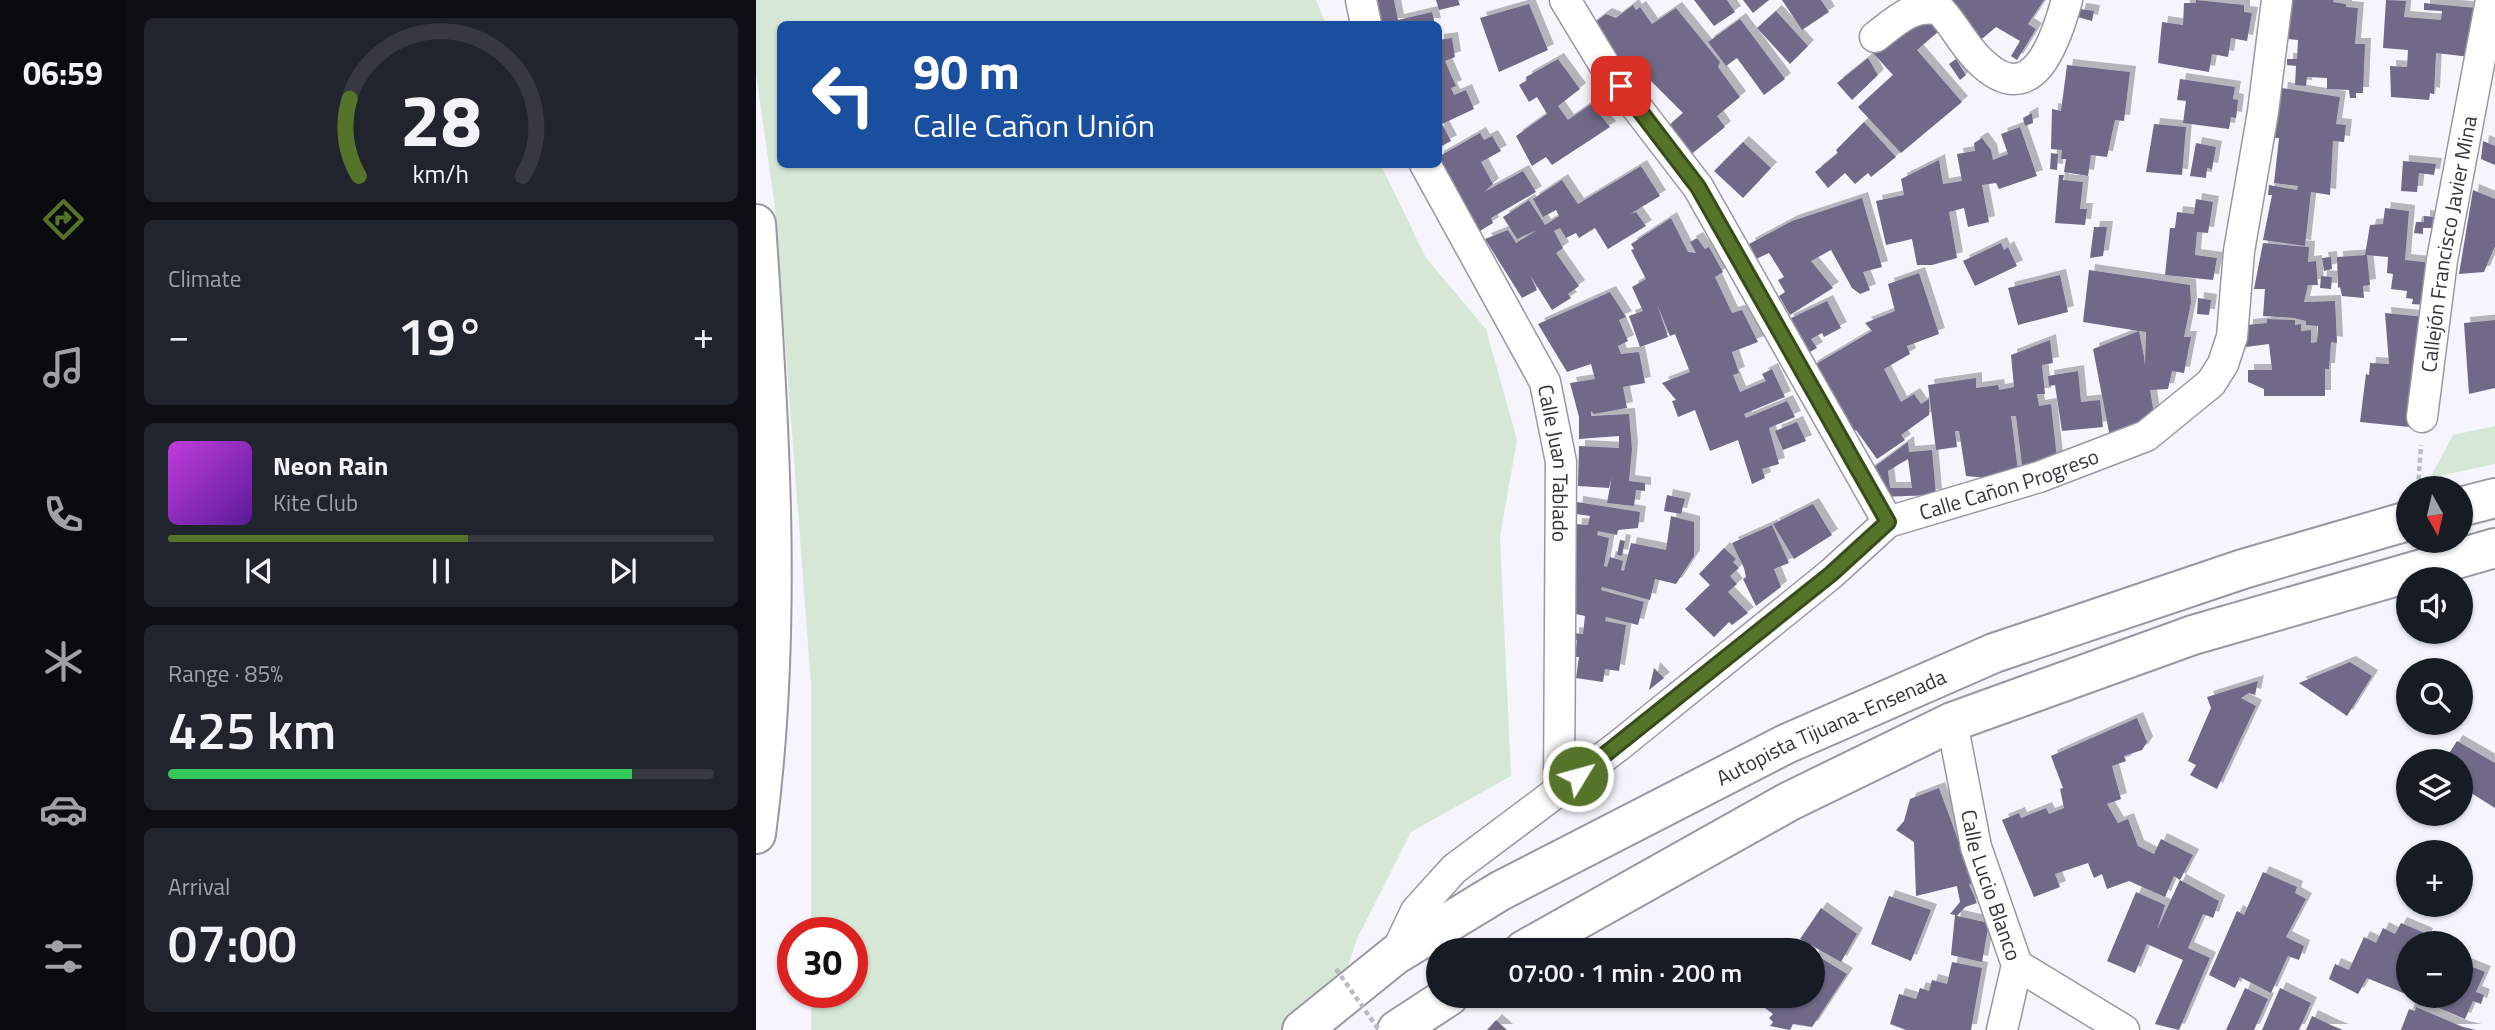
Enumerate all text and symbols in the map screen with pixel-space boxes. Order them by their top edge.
text: 90 m [913,33,1020,108]
text: 06:59 [23,49,103,97]
icon: left [798,49,889,140]
pin [1591,56,1651,116]
text: 28 [400,65,482,175]
icon: arrive [1602,67,1640,105]
text: Calle Cañon Unión [913,101,1155,149]
street label: Callejón Francisco Javier Mina [2412,113,2485,374]
text: km/h [413,155,469,193]
icon: directions [39,195,88,244]
text: Climate [168,261,241,296]
text: 19° [397,296,485,375]
text: − [168,306,189,364]
text: + [693,306,714,364]
icon: music [39,343,88,392]
street label: Calle Juan Tablado [1530,381,1577,542]
street label: Calle Cañon Progreso [1915,440,2103,528]
text: Neon Rain [273,446,388,485]
north arrow [2396,476,2473,553]
map controls [2396,476,2473,1008]
text: Kite Club [273,485,358,520]
icon: phone [39,490,88,539]
icon: previous [240,552,278,590]
icon: pause [422,552,460,590]
icon: next [604,552,642,590]
button: sound [2396,567,2473,644]
icon: climate [39,637,88,686]
text: Range · 85% [168,656,283,691]
button: search [2396,658,2473,735]
street label: Autopista Tijuana-Ensenada [1710,660,1951,793]
text: 425 km [168,690,336,769]
position arrow [1541,739,1615,813]
button: layers [2396,749,2473,826]
icon: car [39,785,88,834]
street label: Calle Lucio Blanco [1953,807,2030,965]
button: + [2396,840,2473,917]
text: Arrival [168,869,230,904]
text: 07:00 [168,903,297,982]
speed limit sign: 30 [777,917,868,1008]
button: − [2396,931,2473,1008]
icon: filters [39,932,88,981]
text: 07:00 · 1 min · 200 m [1509,953,1742,992]

